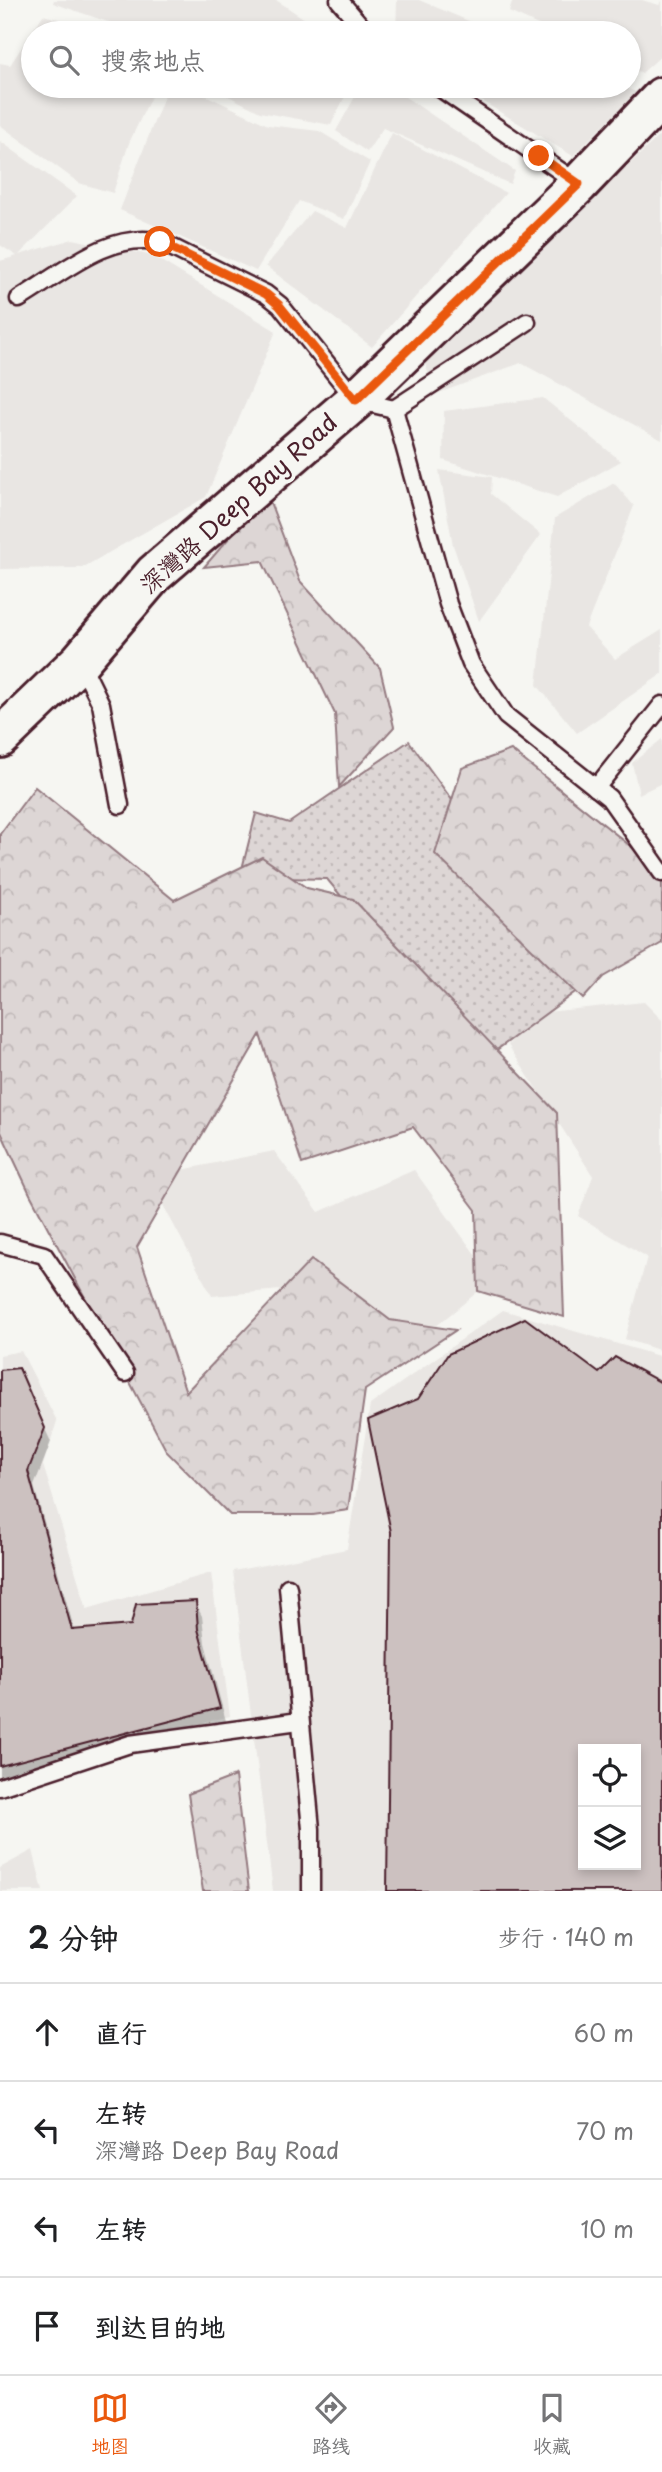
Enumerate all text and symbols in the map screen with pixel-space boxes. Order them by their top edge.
search box [21,21,641,98]
text: 搜索地点 [101,40,205,79]
icon: search [45,41,83,79]
route end [523,140,554,171]
route start [144,226,175,257]
street label: 深灣路 Deep Bay Road [131,404,344,601]
map controls [578,1744,641,1870]
button: locate [578,1744,641,1807]
button: layers [578,1807,641,1870]
text: 2 分钟 [28,1914,119,1959]
text: 步行 · 140 m [498,1919,634,1954]
icon: ahead [28,2013,66,2051]
text: 直行 [95,2013,147,2052]
text: 60 m [574,2015,634,2050]
text: 左转 [95,2093,147,2132]
icon: left [28,2111,66,2149]
text: 70 m [576,2113,634,2148]
text: 深灣路 Deep Bay Road [95,2132,339,2167]
icon: left [28,2209,66,2247]
text: 左转 [95,2209,147,2248]
text: 10 m [580,2211,634,2246]
icon: arrive [28,2307,66,2345]
text: 到达目的地 [95,2307,225,2346]
tab: 地图 [91,2389,129,2459]
tab: 路线 [312,2389,350,2459]
tab: 收藏 [533,2389,571,2459]

